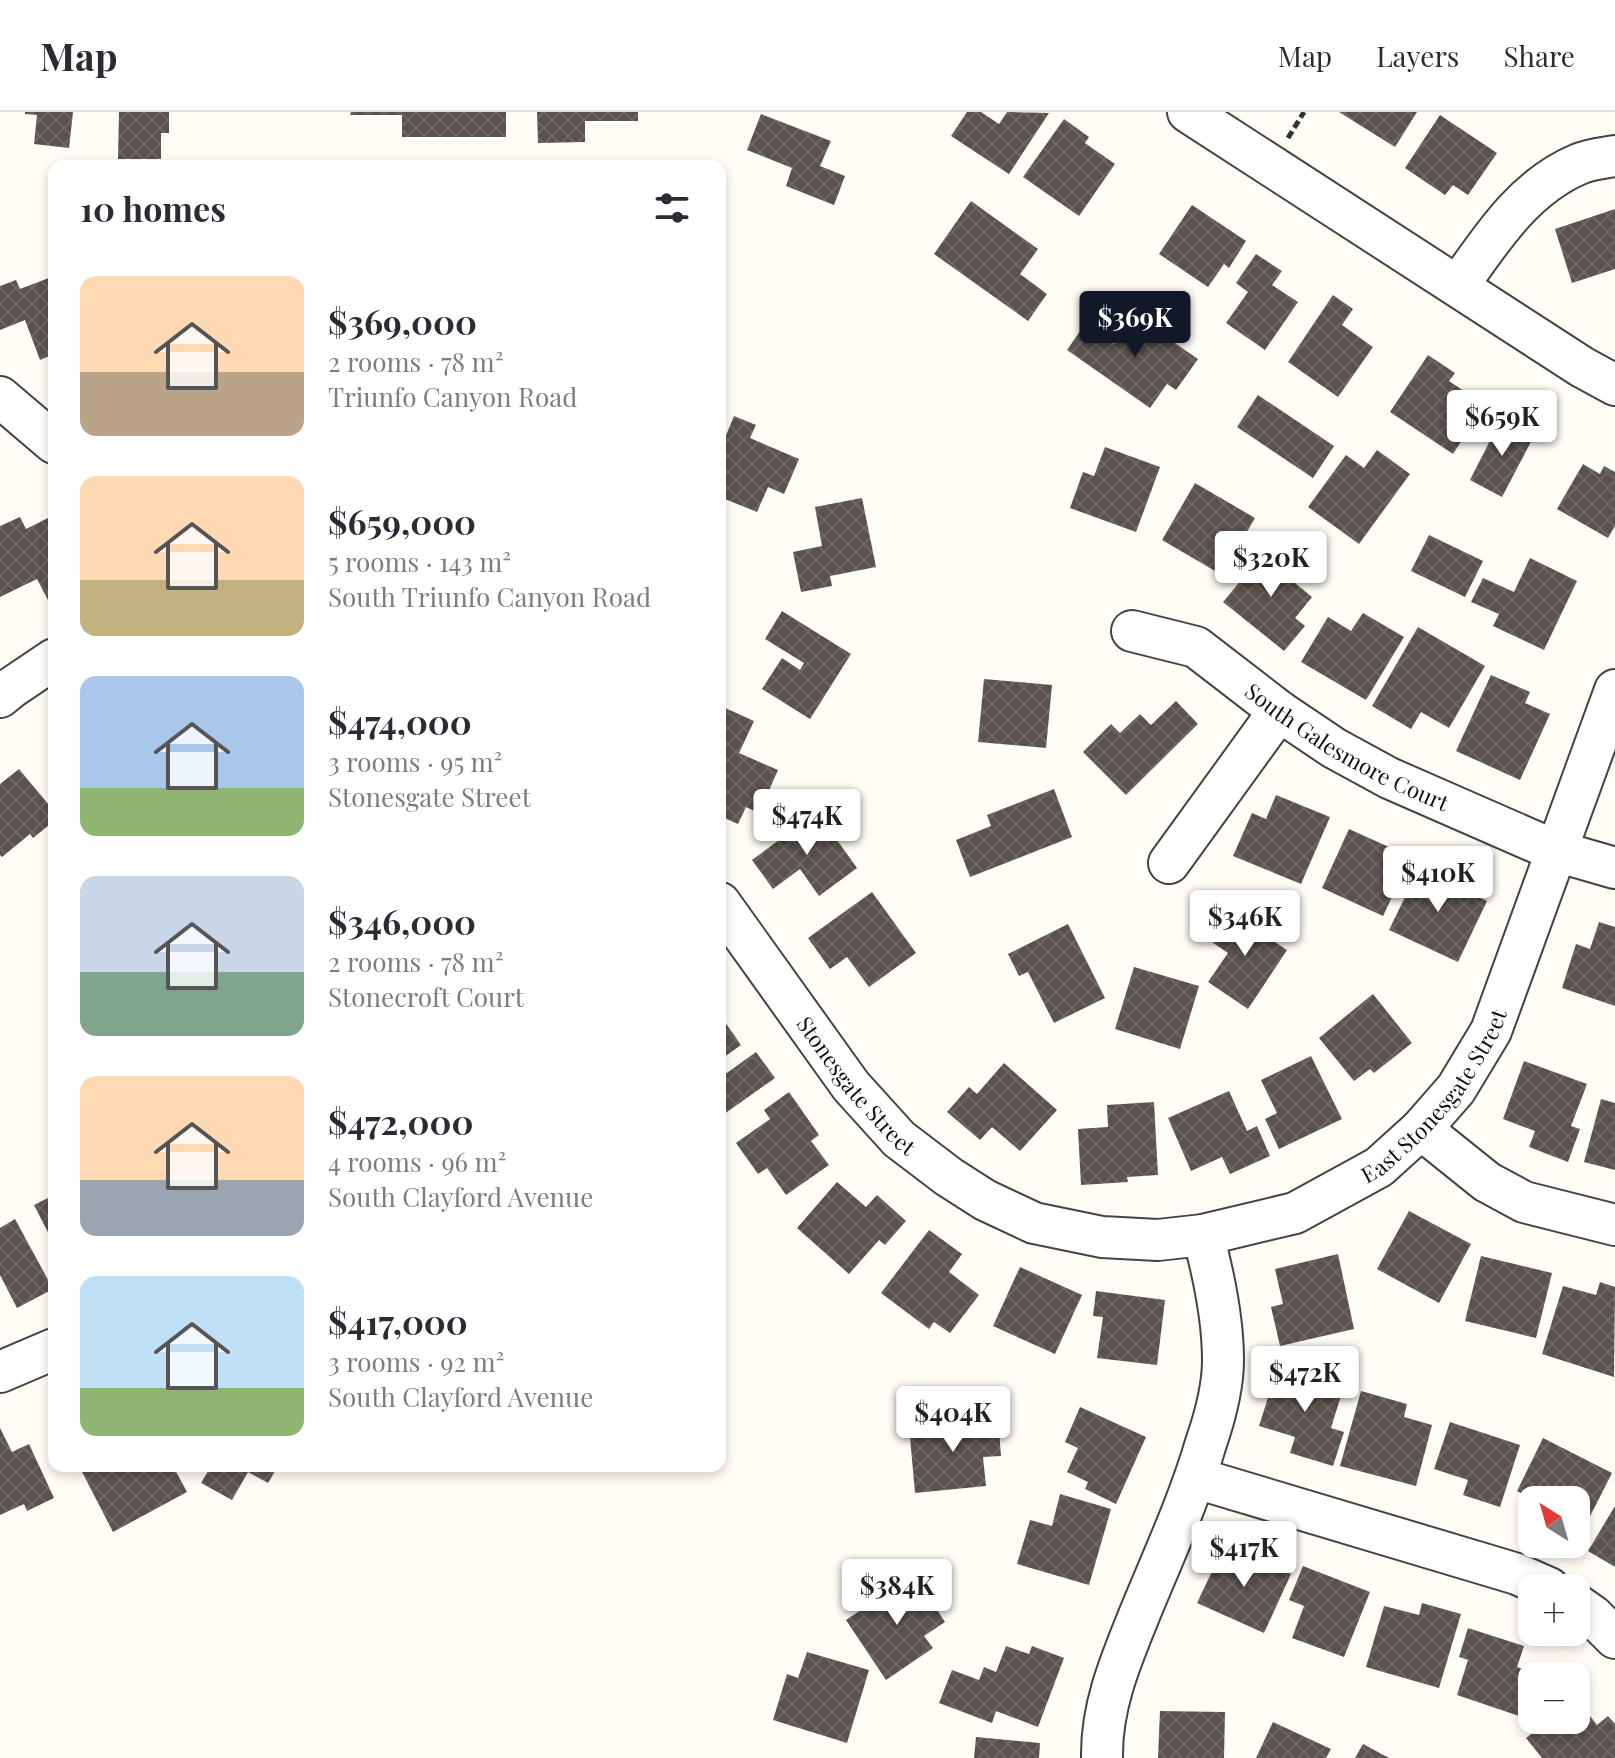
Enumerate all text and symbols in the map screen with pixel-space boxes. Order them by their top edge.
text: Map [40,30,117,81]
text: Map [1278,37,1332,74]
text: Layers [1376,37,1459,74]
text: Share [1503,37,1575,74]
text: 10 homes [80,185,226,231]
icon: filters [650,186,694,230]
pin: $369K [1079,291,1191,359]
text: $369,000 [328,298,477,344]
text: $369K [1097,299,1173,334]
icon: home [144,308,240,404]
text: 2 rooms · 78 m² [328,344,503,379]
text: Triunfo Canyon Road [328,379,577,414]
pin: $659K [1446,390,1558,458]
text: $659K [1465,398,1539,433]
text: $659,000 [328,498,476,544]
icon: home [144,508,240,604]
pin: $320K [1215,531,1327,599]
text: $320K [1233,539,1309,574]
text: 5 rooms · 143 m² [328,544,511,579]
text: South Triunfo Canyon Road [328,579,651,614]
street label: South Galesmore Court [1239,676,1455,818]
text: $474,000 [328,698,472,744]
icon: home [144,708,240,804]
text: 3 rooms · 95 m² [328,744,502,779]
text: Stonesgate Street [328,779,531,814]
pin: $474K [751,789,863,857]
text: $474K [771,797,843,832]
pin: $410K [1382,846,1494,914]
text: $410K [1401,854,1475,889]
pin: $346K [1189,890,1301,958]
text: $346,000 [328,898,476,944]
text: $346K [1208,898,1282,933]
icon: home [144,908,240,1004]
text: 2 rooms · 78 m² [328,944,503,979]
text: Stonecroft Court [328,979,524,1014]
street label: East Stonesgate Street [1355,1004,1513,1189]
street label: Stonesgate Street [791,1010,923,1162]
text: $472,000 [328,1098,473,1144]
icon: home [144,1108,240,1204]
text: 4 rooms · 96 m² [328,1144,506,1179]
text: South Clayford Avenue [328,1179,593,1214]
text: $417,000 [328,1298,468,1344]
icon: home [144,1308,240,1404]
text: 3 rooms · 92 m² [328,1344,504,1379]
pin: $472K [1249,1346,1361,1414]
text: $472K [1269,1354,1341,1389]
text: South Clayford Avenue [328,1379,593,1414]
pin: $404K [897,1386,1009,1454]
text: $404K [914,1394,992,1429]
north arrow [1518,1486,1590,1558]
map controls [1518,1486,1590,1734]
pin: $417K [1188,1521,1300,1589]
text: $417K [1209,1529,1279,1564]
pin: $384K [841,1559,953,1627]
text: $384K [860,1567,934,1602]
button: + [1518,1574,1590,1646]
button: − [1518,1662,1590,1734]

